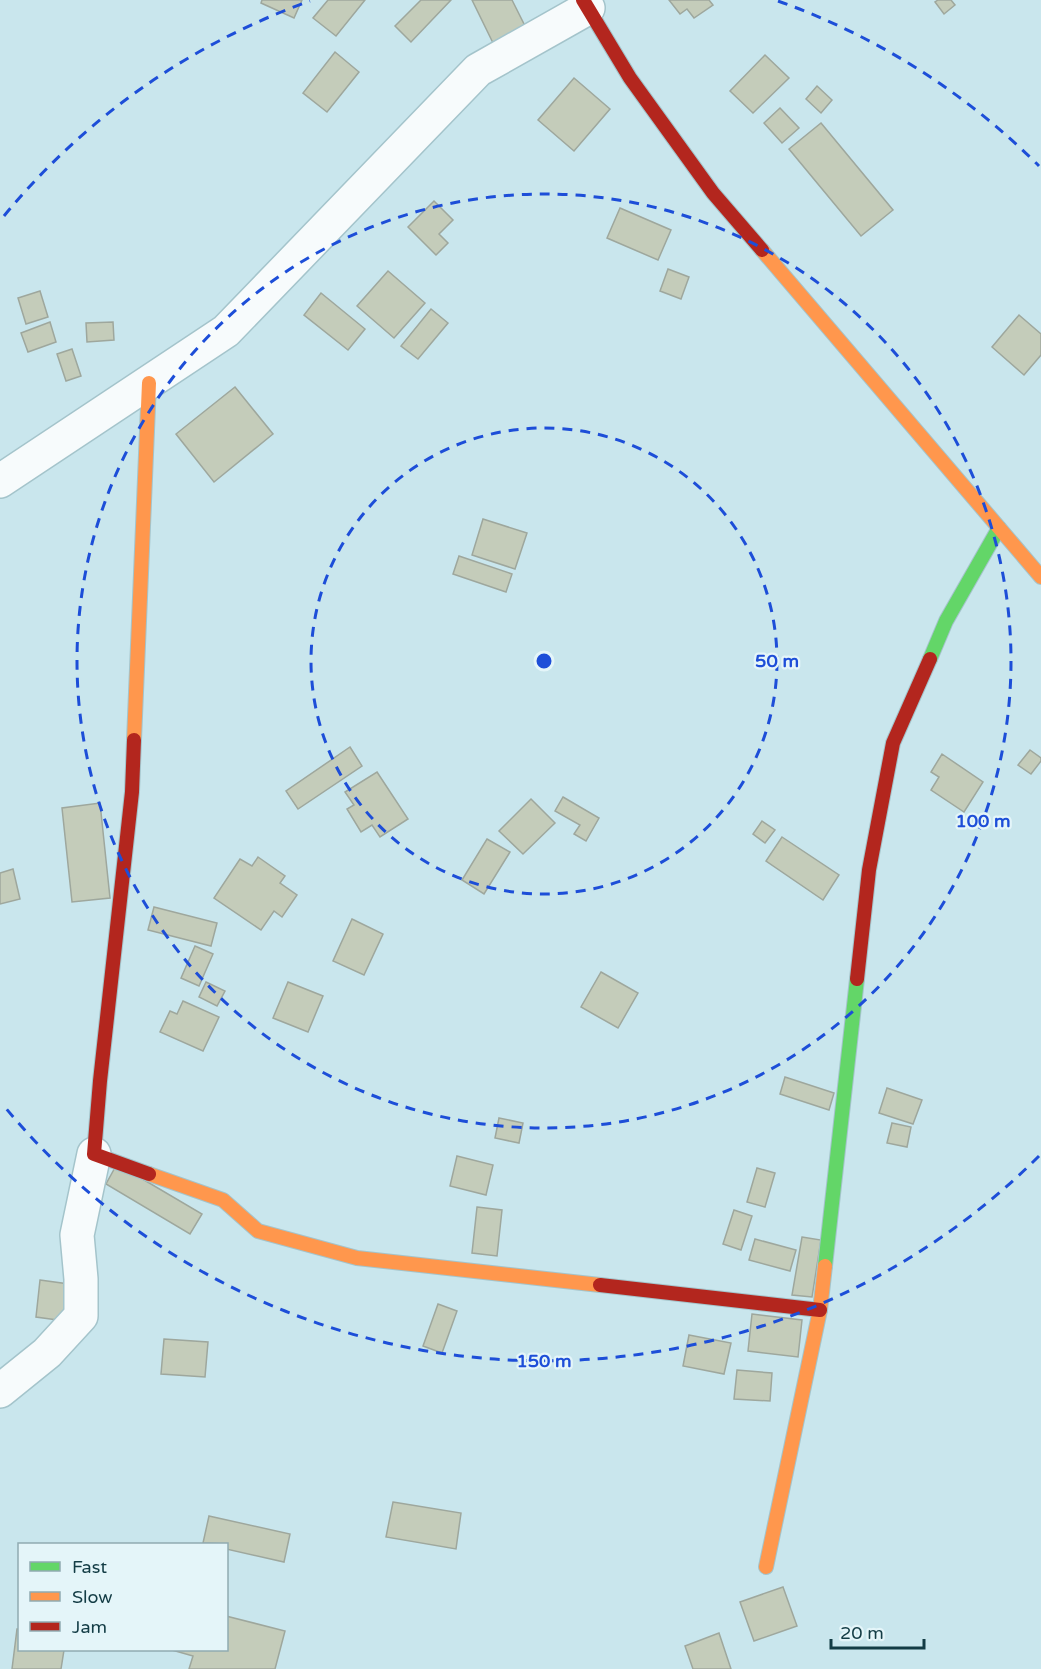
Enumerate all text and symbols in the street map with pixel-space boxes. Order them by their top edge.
text: 50 m [755,650,799,672]
centre of rings [534,651,554,671]
text: 100 m [955,810,1011,832]
text: 150 m [516,1350,572,1372]
legend [18,1543,228,1651]
text: Fast [72,1556,107,1578]
text: Slow [72,1586,113,1608]
scale bar [831,1612,924,1650]
text: Jam [72,1616,107,1638]
text: 20 m [840,1622,884,1644]

